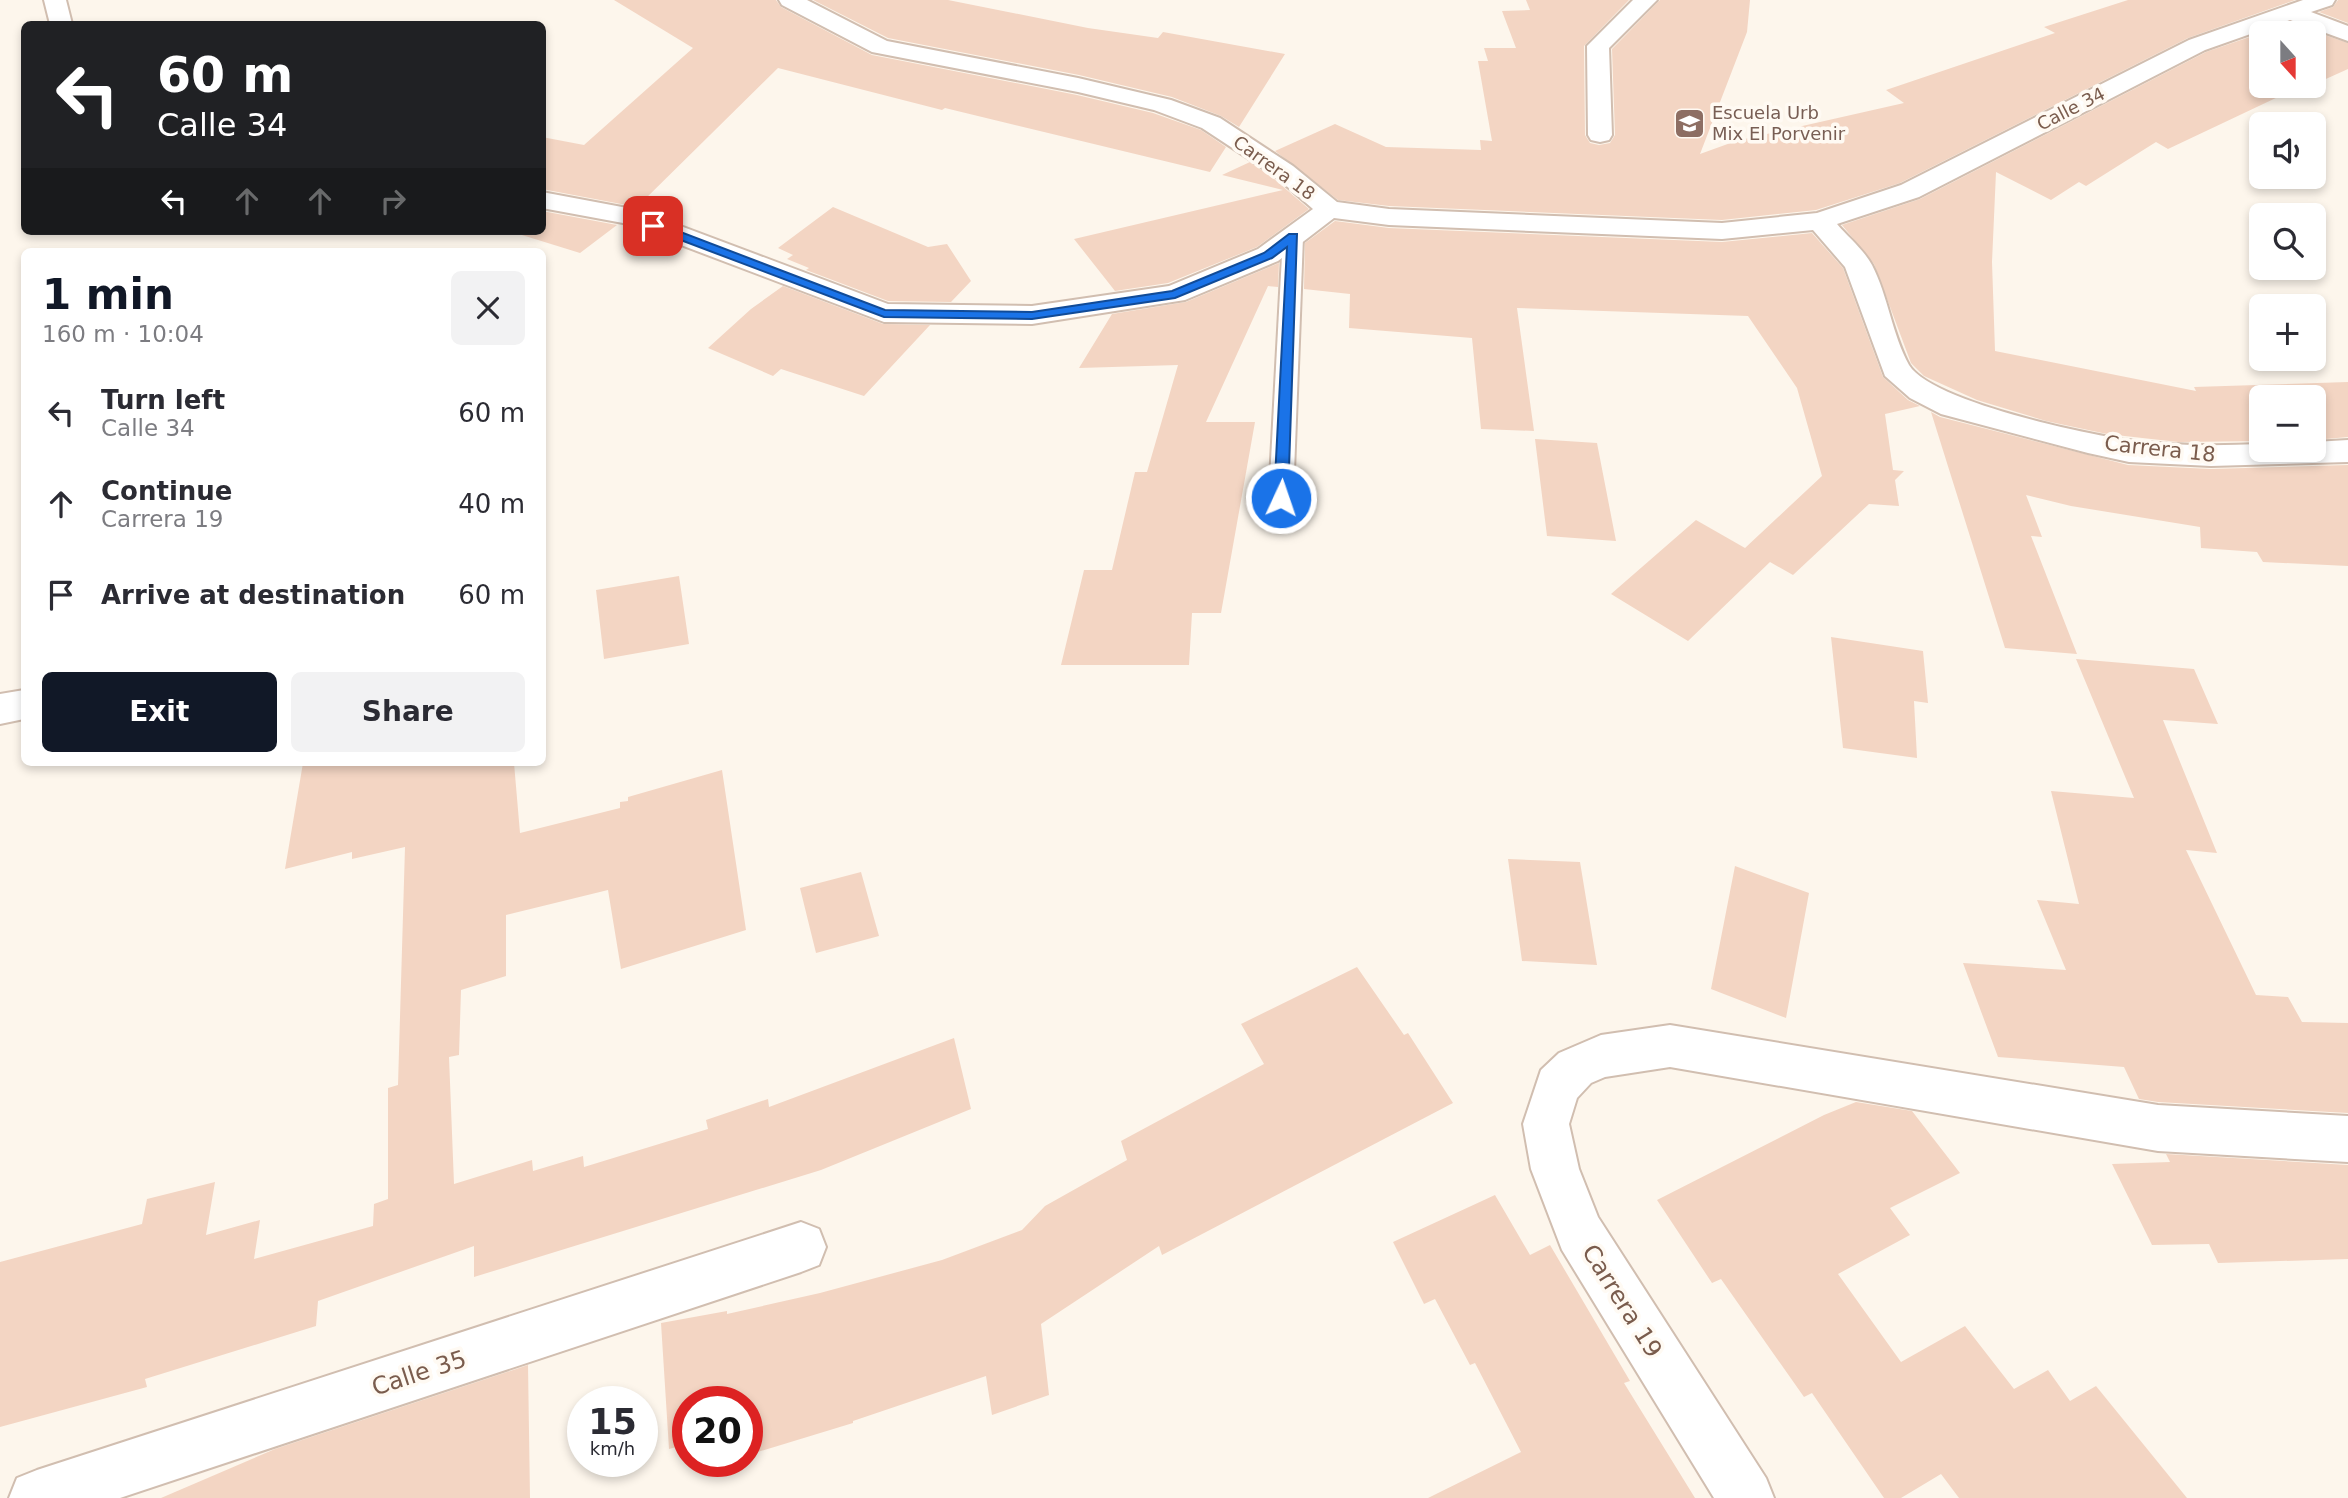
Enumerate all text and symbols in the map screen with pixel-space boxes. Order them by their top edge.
north arrow [2249,21,2326,98]
map controls [2249,21,2326,462]
text: 60 m [157,47,293,104]
icon: left [42,49,133,140]
street label: Calle 34 [2033,83,2108,135]
place label: Escuela Urb Mix El Porvenir [1712,102,1846,144]
text: Calle 34 [157,106,287,144]
school or university icon: Escuela Urb Mix El Porvenir [1672,106,1706,140]
button: sound [2249,112,2326,189]
street label: Carrera 18 [1229,131,1319,204]
icon: left [155,182,193,220]
icon: ahead [228,182,266,220]
icon: ahead [301,182,339,220]
icon: right [374,182,412,220]
pin [623,196,683,256]
button: search [2249,203,2326,280]
icon: arrive [634,207,672,245]
text: 1 min [42,270,174,319]
button: close [451,271,525,345]
button: + [2249,294,2326,371]
text: 160 m · 10:04 [42,321,204,347]
text: Turn left [101,385,225,415]
button: − [2249,385,2326,462]
icon: left [42,394,80,432]
text: 60 m [458,398,525,428]
text: Calle 34 [101,415,195,441]
street label: Carrera 18 [2103,431,2217,467]
position arrow [1244,461,1318,535]
text: Continue [101,476,232,506]
icon: ahead [42,485,80,523]
text: 40 m [458,489,525,519]
text: Carrera 19 [101,506,223,532]
icon: arrive [42,576,80,614]
text: Arrive at destination [101,580,405,610]
text: 60 m [458,580,525,610]
button: Exit [42,672,277,752]
button: Share [291,672,525,752]
street label: Carrera 19 [1576,1239,1668,1363]
street label: Calle 35 [368,1345,470,1401]
speed limit sign: 20 [672,1386,763,1477]
text: 15 [588,1402,637,1442]
text: km/h [590,1438,635,1459]

